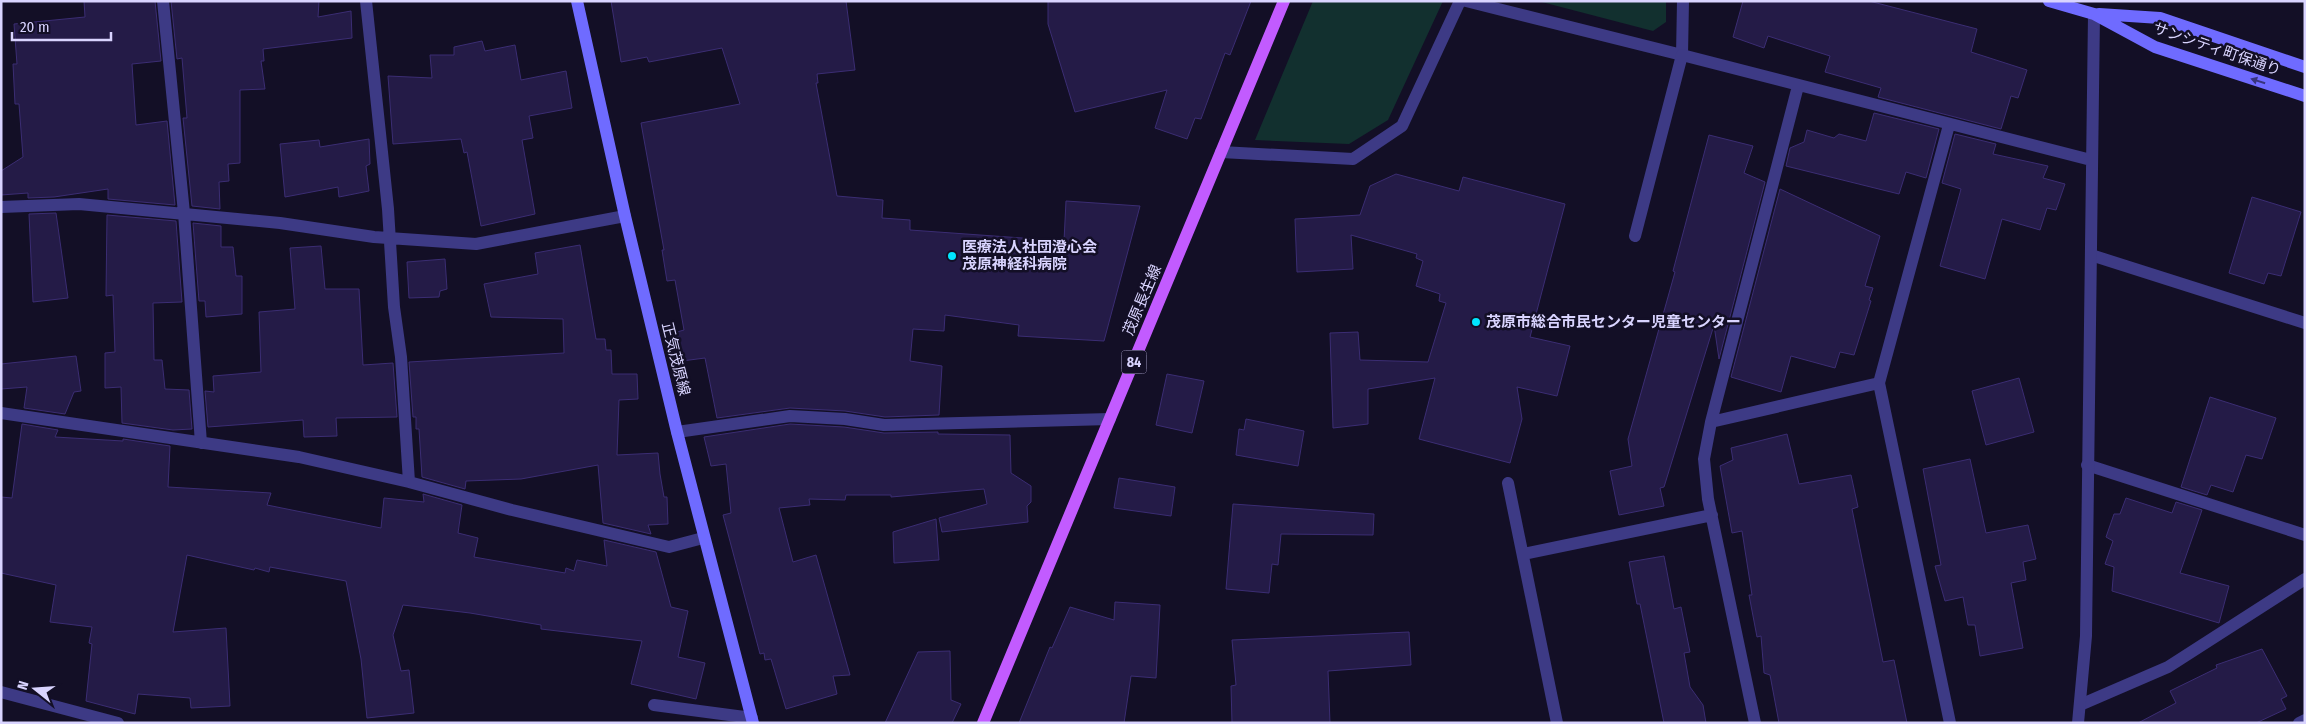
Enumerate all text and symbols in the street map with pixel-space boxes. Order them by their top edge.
scale bar [12,10,111,42]
text: 20 m [20,18,50,36]
street label: サンシティ町保通り [2151,19,2283,79]
one-way arrow [2251,77,2266,84]
place label: 医療法人社団澄心会 茂原神経科病院 [962,238,1097,273]
marker: 医療法人社団澄心会 茂原神経科病院 [946,250,958,262]
street label: 茂原長生線 [1119,262,1165,338]
place label: 茂原市総合市民センター児童センター [1486,313,1741,331]
marker: 茂原市総合市民センター児童センター [1470,316,1482,328]
street label: 正気茂原線 [658,320,694,398]
road number: 84 [1122,351,1146,374]
north arrow [10,664,60,714]
text: N [14,679,32,692]

